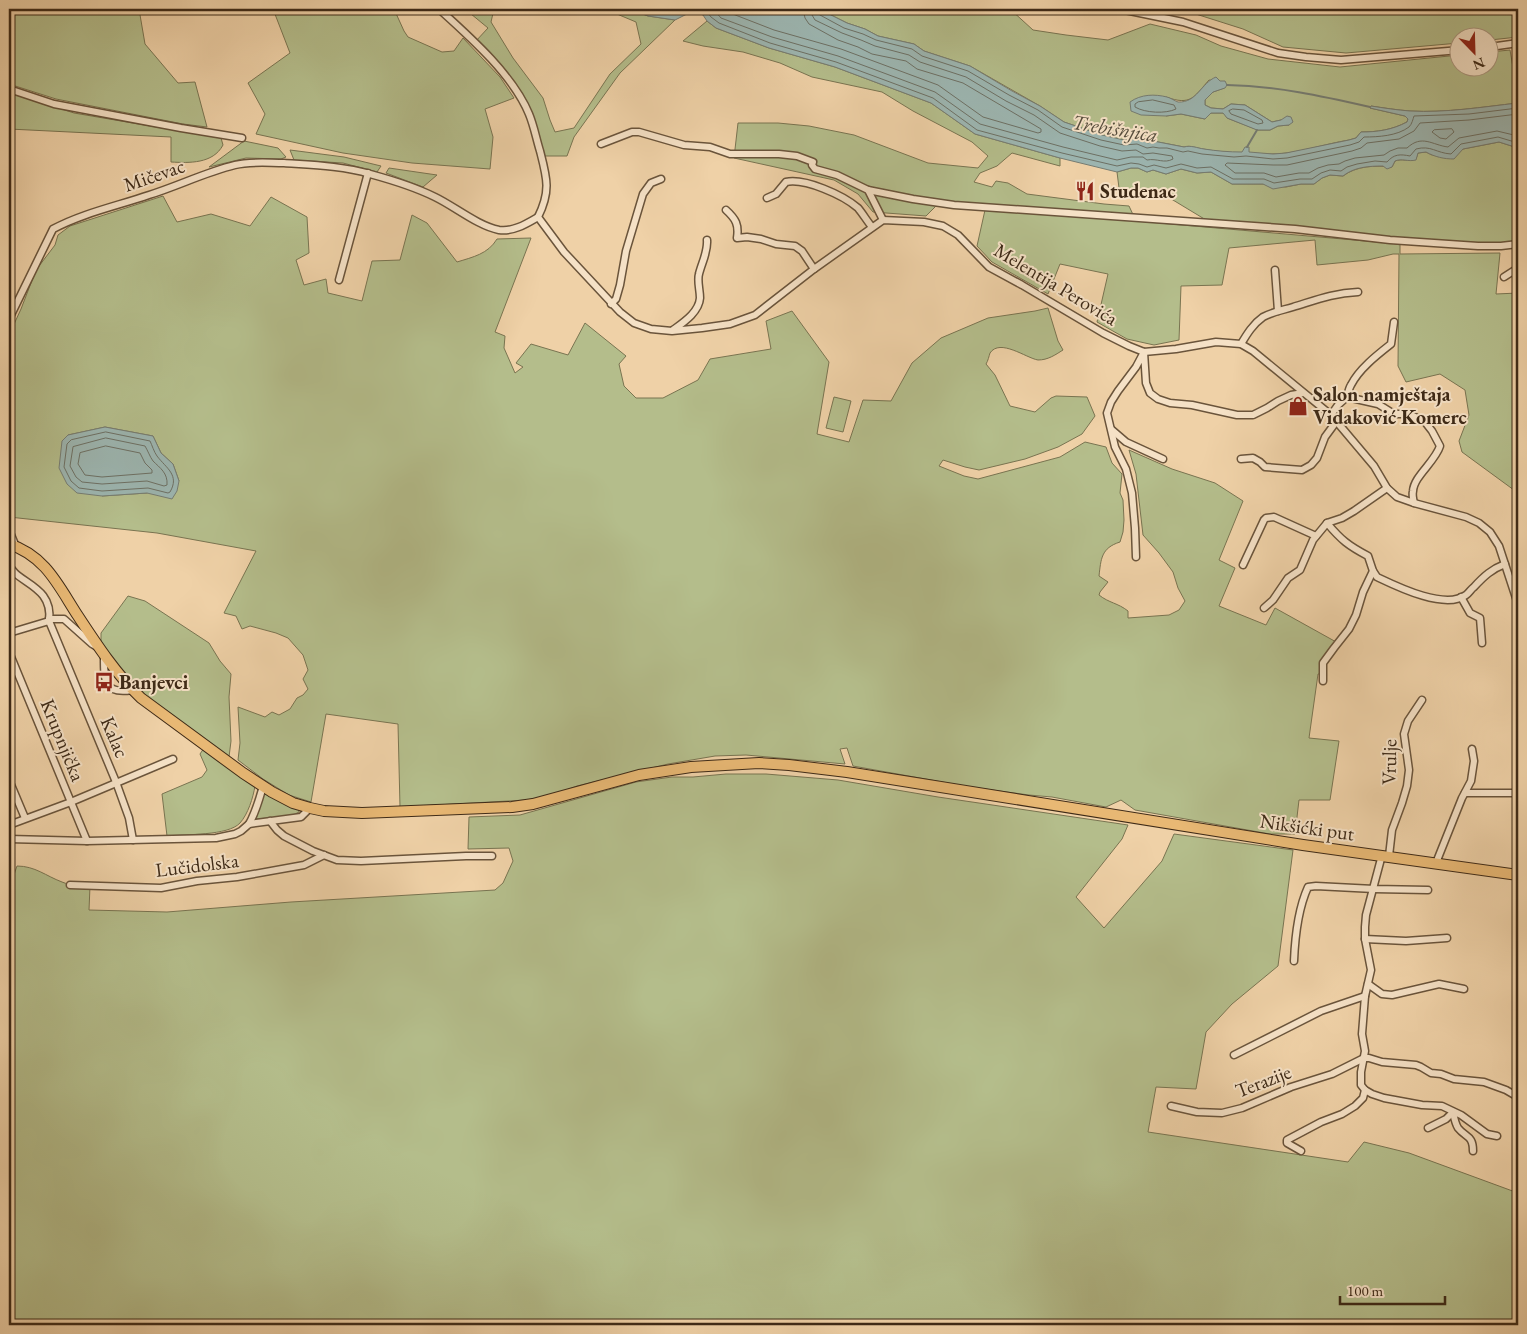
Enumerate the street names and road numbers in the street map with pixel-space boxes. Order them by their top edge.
street label: Mičevac [120,152,188,198]
street label: Melentija Perovića [989,237,1123,331]
street label: Krupnjička [35,695,91,785]
street label: Kalac [95,712,135,762]
street label: Vrulje [1376,739,1402,785]
street label: Nikšićki put [1258,808,1357,847]
street label: Lučidolska [154,847,240,883]
street label: Terazije [1231,1058,1295,1104]

